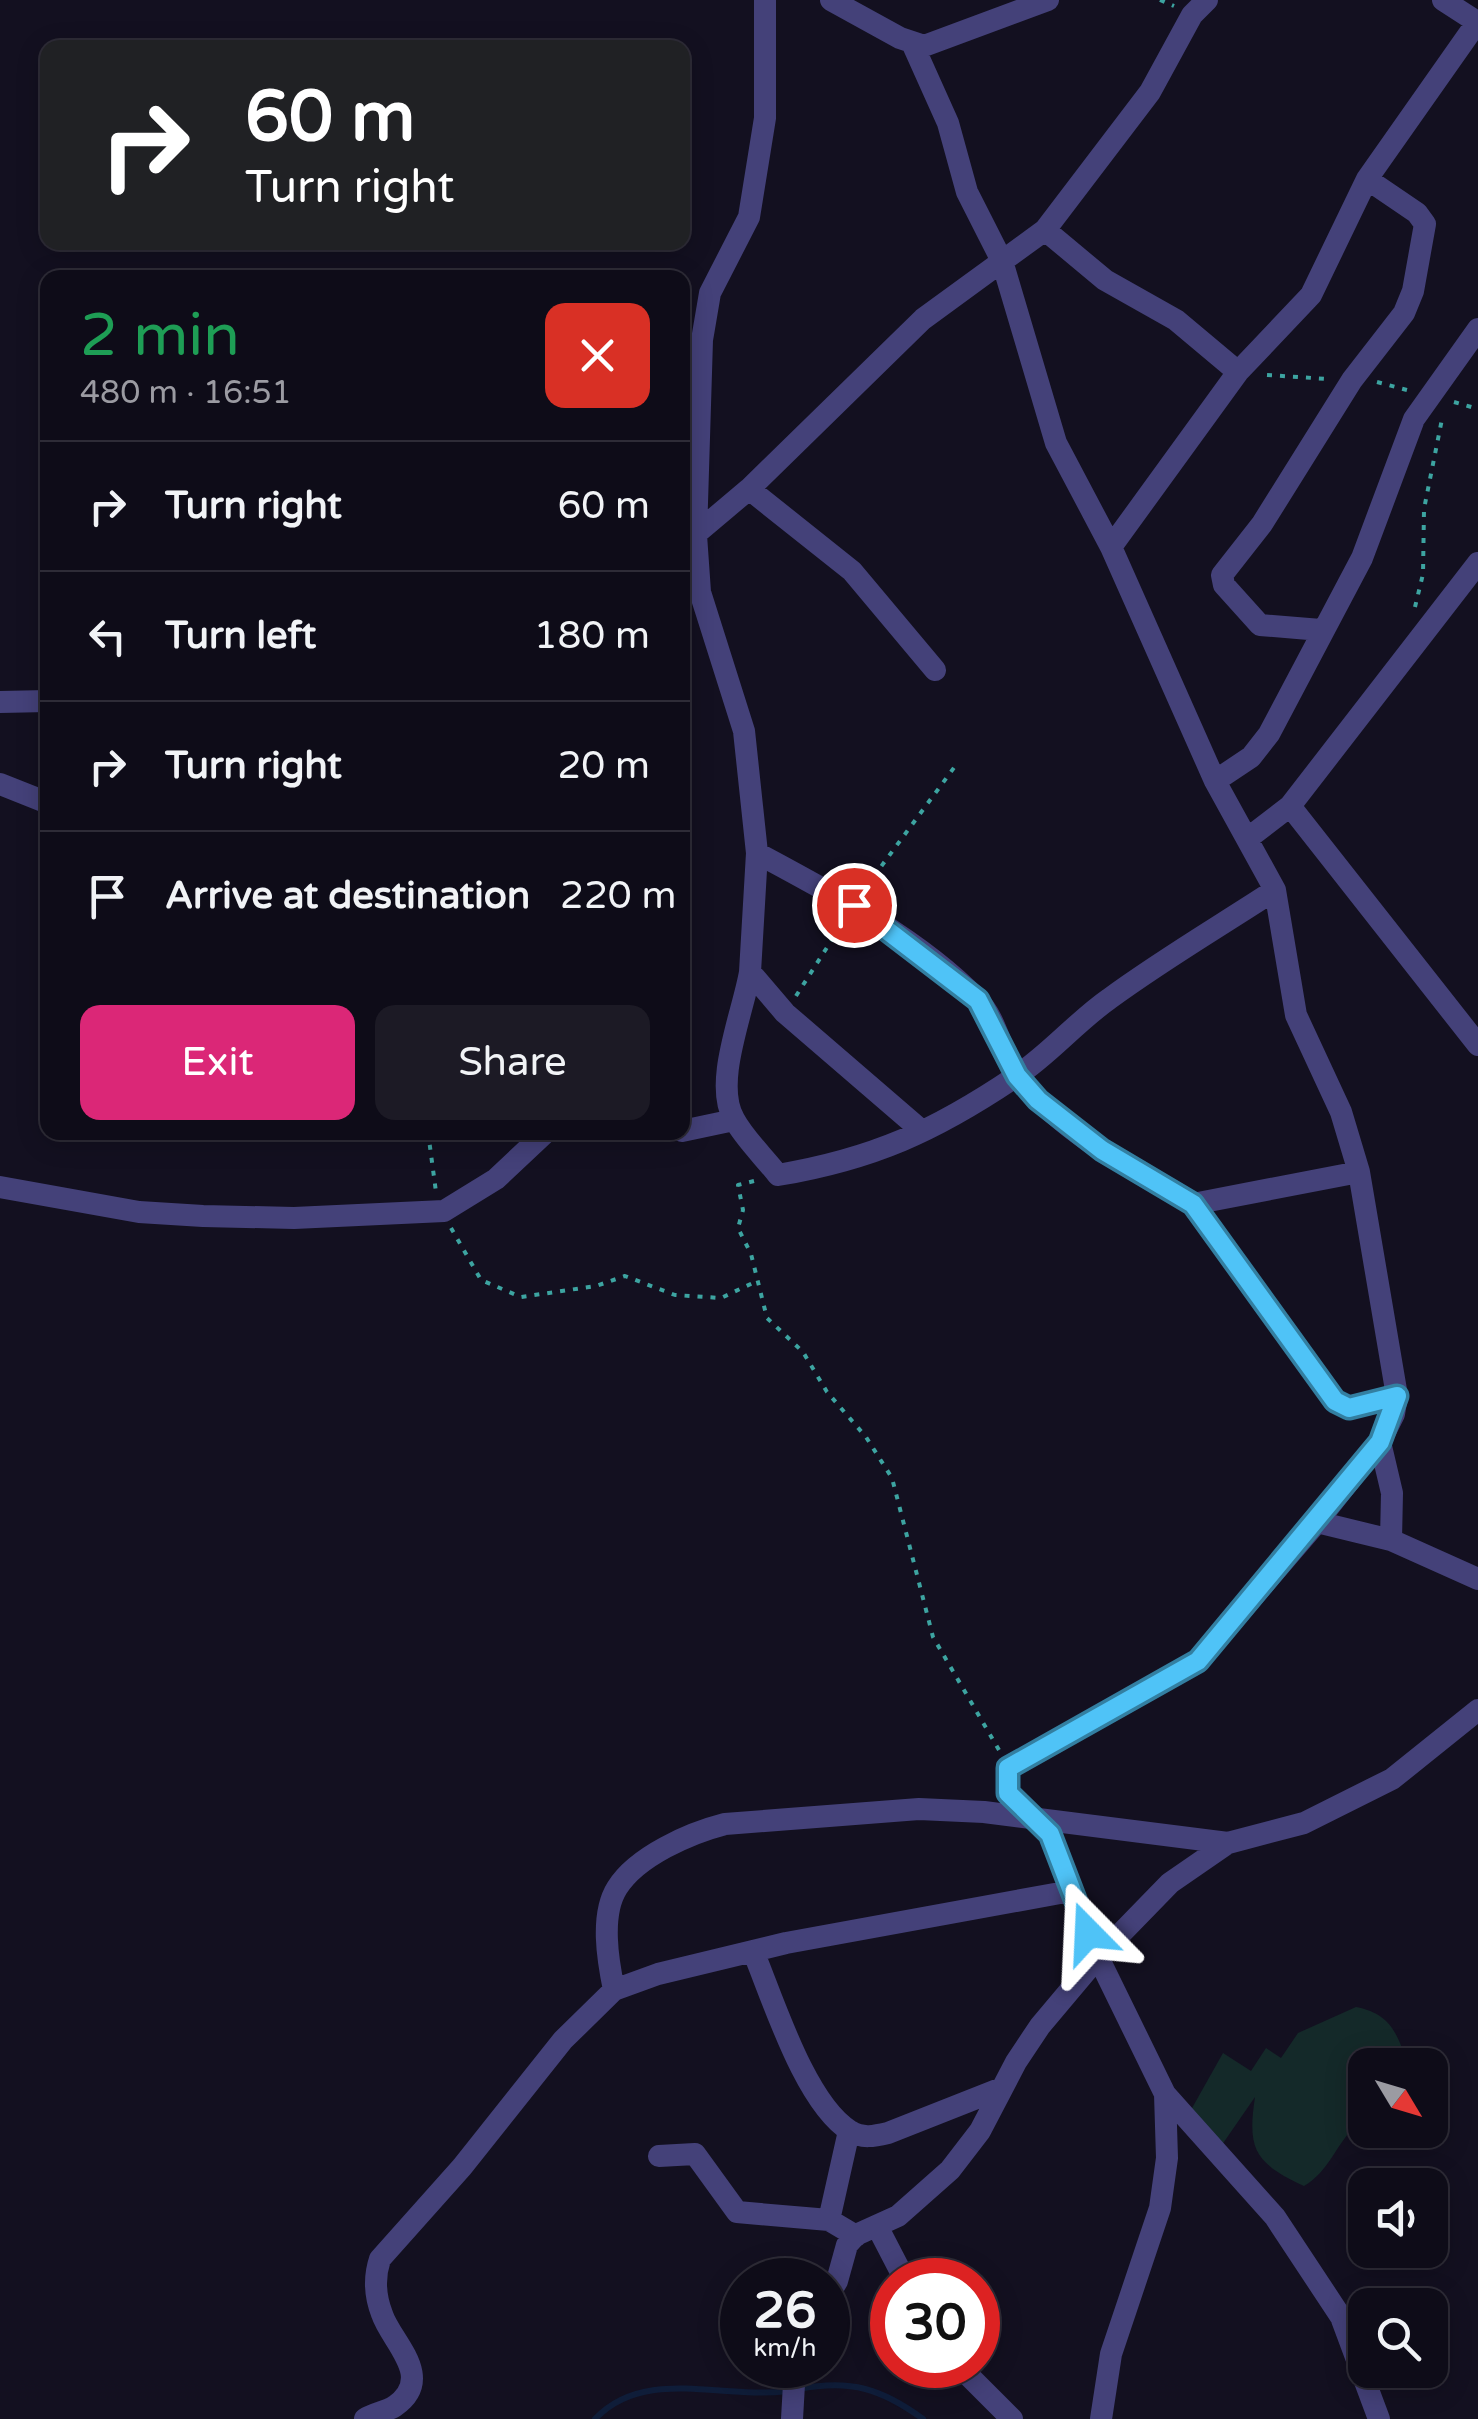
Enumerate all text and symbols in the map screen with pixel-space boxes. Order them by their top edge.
text: 60 m [245,76,415,160]
icon: right [80,80,210,210]
text: Turn right [245,161,454,215]
text: 2 min [80,300,240,372]
button: close [545,303,650,408]
text: 480 m · 16:51 [80,374,292,412]
icon: right [80,479,135,534]
text: Turn right [165,483,342,529]
text: 60 m [558,483,650,529]
icon: left [80,609,135,664]
text: Turn left [165,613,316,659]
text: 180 m [534,613,650,659]
icon: right [80,739,135,794]
text: Turn right [165,743,342,789]
text: 20 m [558,743,650,789]
pin [812,863,897,948]
icon: arrive [80,869,135,924]
text: Arrive at destination [165,873,530,919]
text: 220 m [560,873,676,919]
icon: arrive [827,878,882,933]
button: Exit [80,1005,355,1120]
button: Share [375,1005,650,1120]
position arrow [1036,1881,1140,1985]
north arrow [1348,2048,1448,2148]
map controls [1348,2048,1448,2388]
button: sound [1348,2168,1448,2268]
speed limit sign: 30 [870,2258,1000,2388]
text: 26 [754,2281,816,2341]
button: search [1348,2288,1448,2388]
text: km/h [754,2333,816,2363]

